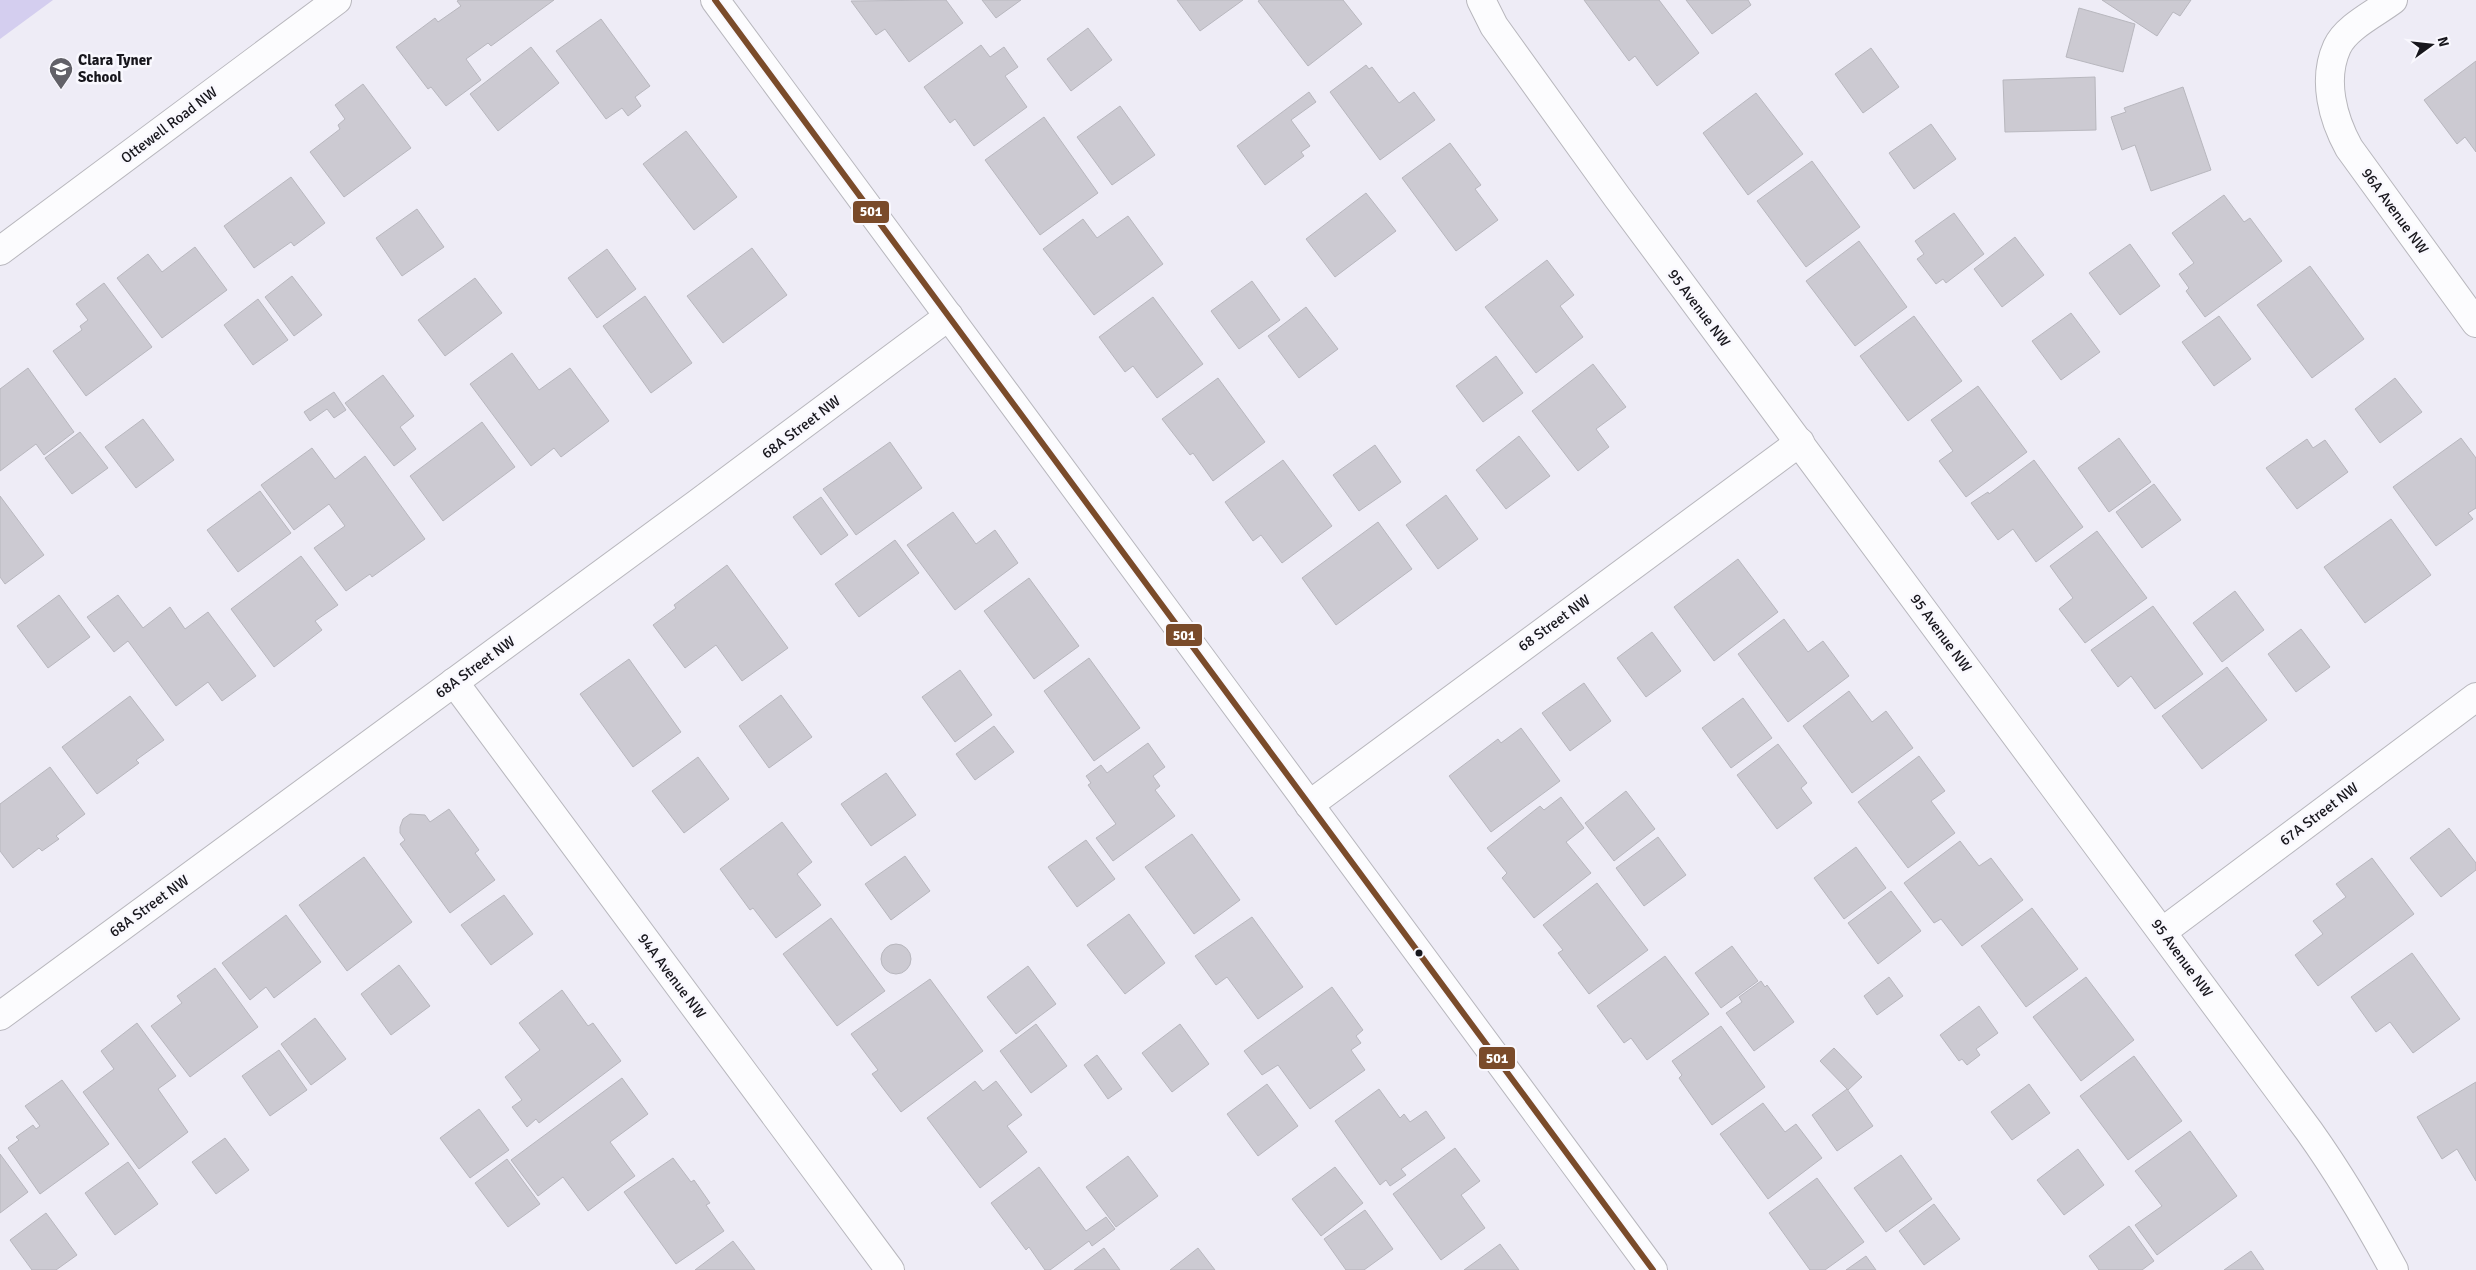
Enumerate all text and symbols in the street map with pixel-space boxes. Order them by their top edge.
north arrow [2406,20,2456,70]
text: N [2434,35,2453,49]
place label: Clara Tyner School [78,51,152,86]
school or university icon: Clara Tyner School [48,56,74,90]
street label: Ottewell Road NW [117,83,221,167]
street label: 96A Avenue NW [2358,165,2432,258]
line badge: 501 [852,200,890,224]
text: 501 [860,203,883,220]
street label: 95 Avenue NW [1664,266,1734,351]
street label: 68A Street NW [758,391,844,462]
street label: 95 Avenue NW [1906,590,1976,676]
street label: 68 Street NW [1514,591,1594,655]
line badge: 501 [1165,623,1203,647]
text: 501 [1173,627,1196,644]
street label: 68A Street NW [432,632,519,702]
street label: 67A Street NW [2276,778,2362,849]
street label: 68A Street NW [106,871,193,941]
street label: 95 Avenue NW [2147,915,2217,1001]
street label: 94A Avenue NW [634,930,710,1022]
unlabelled marker [1414,948,1424,958]
line badge: 501 [1478,1046,1516,1070]
text: 501 [1486,1050,1509,1067]

